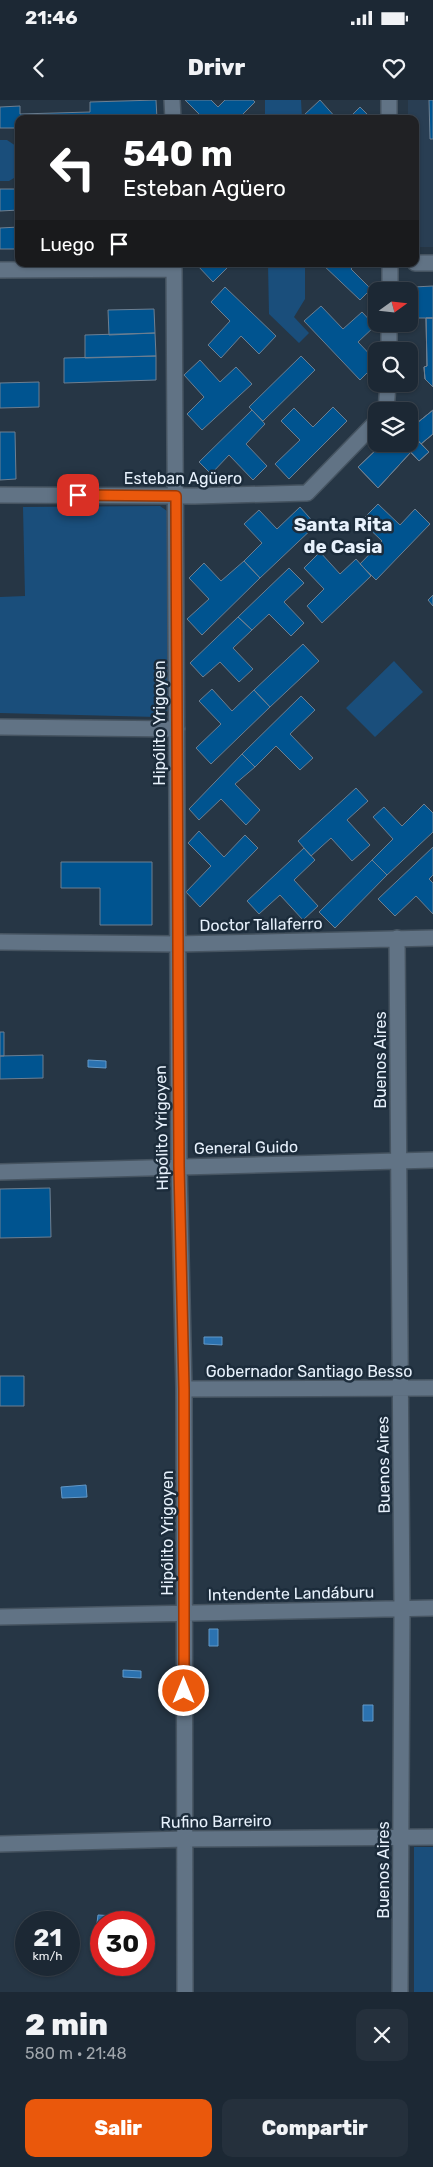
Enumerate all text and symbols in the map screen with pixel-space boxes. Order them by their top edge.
text: 21:46 [25,6,78,29]
icon: back [25,54,53,82]
text: Drivr [188,54,245,81]
icon: heart [380,54,408,82]
text: 540 m [123,133,233,175]
icon: left [40,135,105,200]
text: Esteban Agüero [123,175,286,202]
icon: arrive [105,230,133,258]
text: Luego [40,233,95,256]
north arrow [368,282,418,332]
map controls [368,282,418,452]
button: search [368,342,418,392]
button: layers [368,402,418,452]
street label: Esteban Agüero [124,469,242,488]
pin [57,474,99,516]
icon: arrive [64,481,92,509]
district label: Santa Rita de Casia [294,513,392,558]
street label: Hipólito Yrigoyen [150,660,169,786]
street label: Doctor Tallaferro [199,914,323,935]
street label: Buenos Aires [371,1011,390,1109]
street label: Hipólito Yrigoyen [151,1065,172,1191]
street label: General Guido [194,1137,298,1158]
street label: Gobernador Santiago Besso [206,1362,412,1381]
street label: Buenos Aires [373,1416,394,1514]
street label: Hipólito Yrigoyen [158,1470,177,1596]
street label: Intendente Landáburu [207,1583,375,1604]
position arrow [157,1664,209,1716]
street label: Rufino Barreiro [160,1811,272,1832]
street label: Buenos Aires [374,1821,393,1919]
speed limit sign: 30 [90,1911,155,1976]
text: 21 [33,1923,62,1952]
text: km/h [33,1949,62,1963]
text: 2 min [25,2007,108,2043]
button: close [356,2009,408,2061]
text: 580 m · 21:48 [25,2044,127,2063]
button: Salir [25,2099,212,2157]
button: Compartir [222,2099,408,2157]

